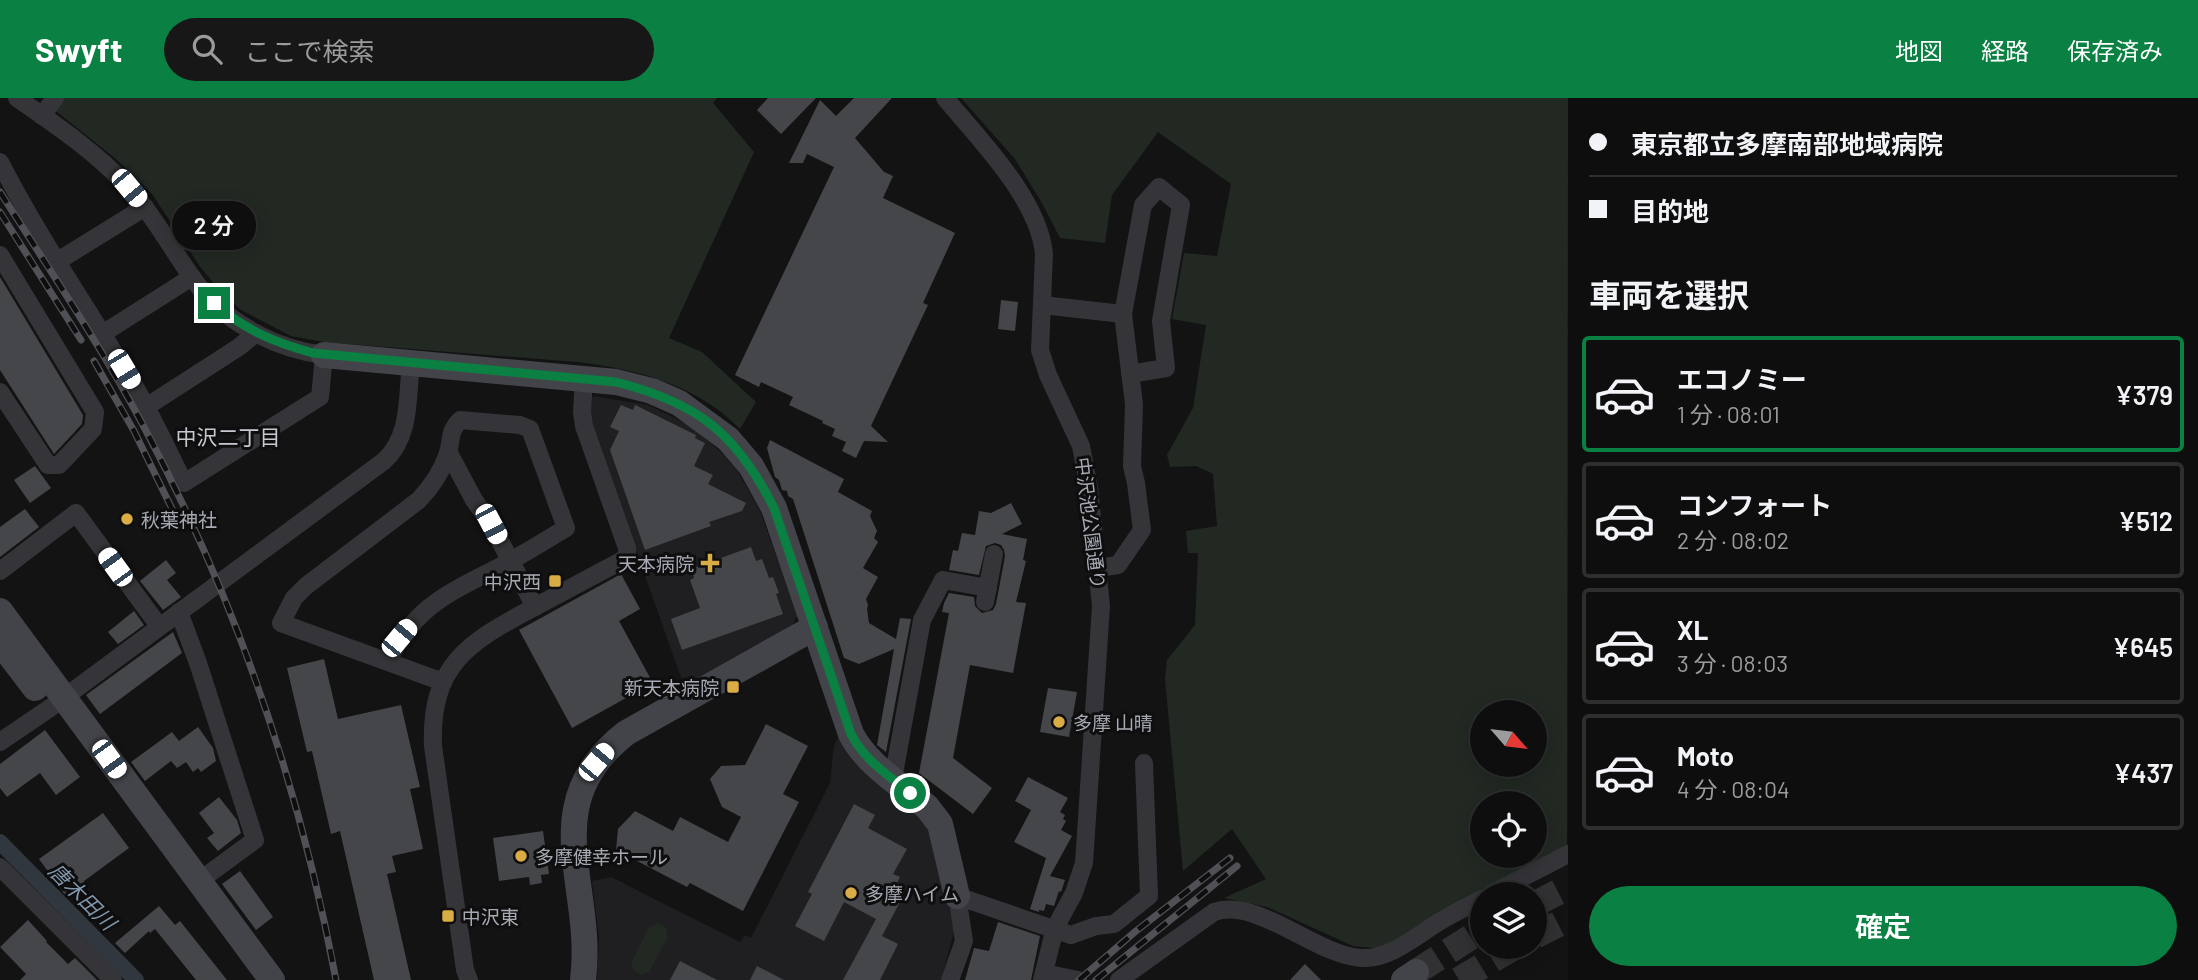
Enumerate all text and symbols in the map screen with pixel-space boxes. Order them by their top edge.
search box [164,18,654,81]
text: Swyft [35,29,122,69]
icon: search [188,30,226,68]
text: ここで検索 [244,35,374,66]
text: 地図 [1895,36,1943,65]
text: 経路 [1981,36,2029,65]
text: 保存済み [2067,36,2163,65]
text: 東京都立多摩南部地域病院 [1631,128,1943,159]
car [108,165,151,211]
text: 目的地 [1631,195,1709,226]
callout: 2 分 [172,202,256,250]
text: 2 分 [194,211,234,239]
text: 車両を選択 [1589,275,1749,313]
route end [198,287,230,319]
car [105,346,144,392]
icon: car [1593,363,1656,426]
text: エコノミー [1677,363,1807,394]
text: ¥379 [2115,379,2173,410]
text: 1 分 · 08:01 [1677,400,1780,428]
district label: 中沢二丁目 [176,424,281,449]
street label: 中沢池公園通り [1071,456,1111,590]
icon: car [1593,489,1656,552]
text: コンフォート [1677,489,1832,520]
car [472,501,511,547]
text: ¥512 [2118,505,2173,536]
place label: 秋葉神社 [141,508,217,531]
marker: 秋葉神社 [119,511,135,527]
text: 2 分 · 08:02 [1677,526,1789,554]
car [95,544,136,590]
place label: 天本病院 [618,552,694,575]
marker: 天本病院 [700,553,720,573]
place label: 中沢西 [484,570,541,593]
marker: 中沢西 [547,573,563,589]
text: XL [1677,614,1708,645]
car [378,615,421,661]
icon: car [1593,615,1656,678]
text: ¥645 [2112,631,2173,662]
text: 3 分 · 08:03 [1677,649,1788,677]
place label: 新天本病院 [624,676,719,699]
marker: 新天本病院 [725,679,741,695]
north arrow [1470,700,1547,777]
map controls [1470,700,1547,959]
place label: 多摩 山晴 [1073,711,1153,734]
marker: 多摩 山晴 [1051,714,1067,730]
car [89,736,130,782]
car [575,739,618,785]
text: Moto [1677,740,1734,771]
icon: car [1593,741,1656,804]
text: ¥437 [2113,757,2173,788]
text: 4 分 · 08:04 [1677,775,1790,803]
route start [894,777,926,809]
button: locate [1470,791,1547,868]
place label: 多摩健幸ホール [535,845,668,868]
marker: 多摩健幸ホール [513,848,529,864]
water label: 唐木田川 [44,857,123,936]
place label: 多摩ハイム [865,882,959,905]
button: layers [1470,882,1547,959]
marker: 多摩ハイム [843,885,859,901]
button: 確定 [1589,886,2177,966]
place label: 中沢東 [462,905,519,928]
marker: 中沢東 [440,908,456,924]

